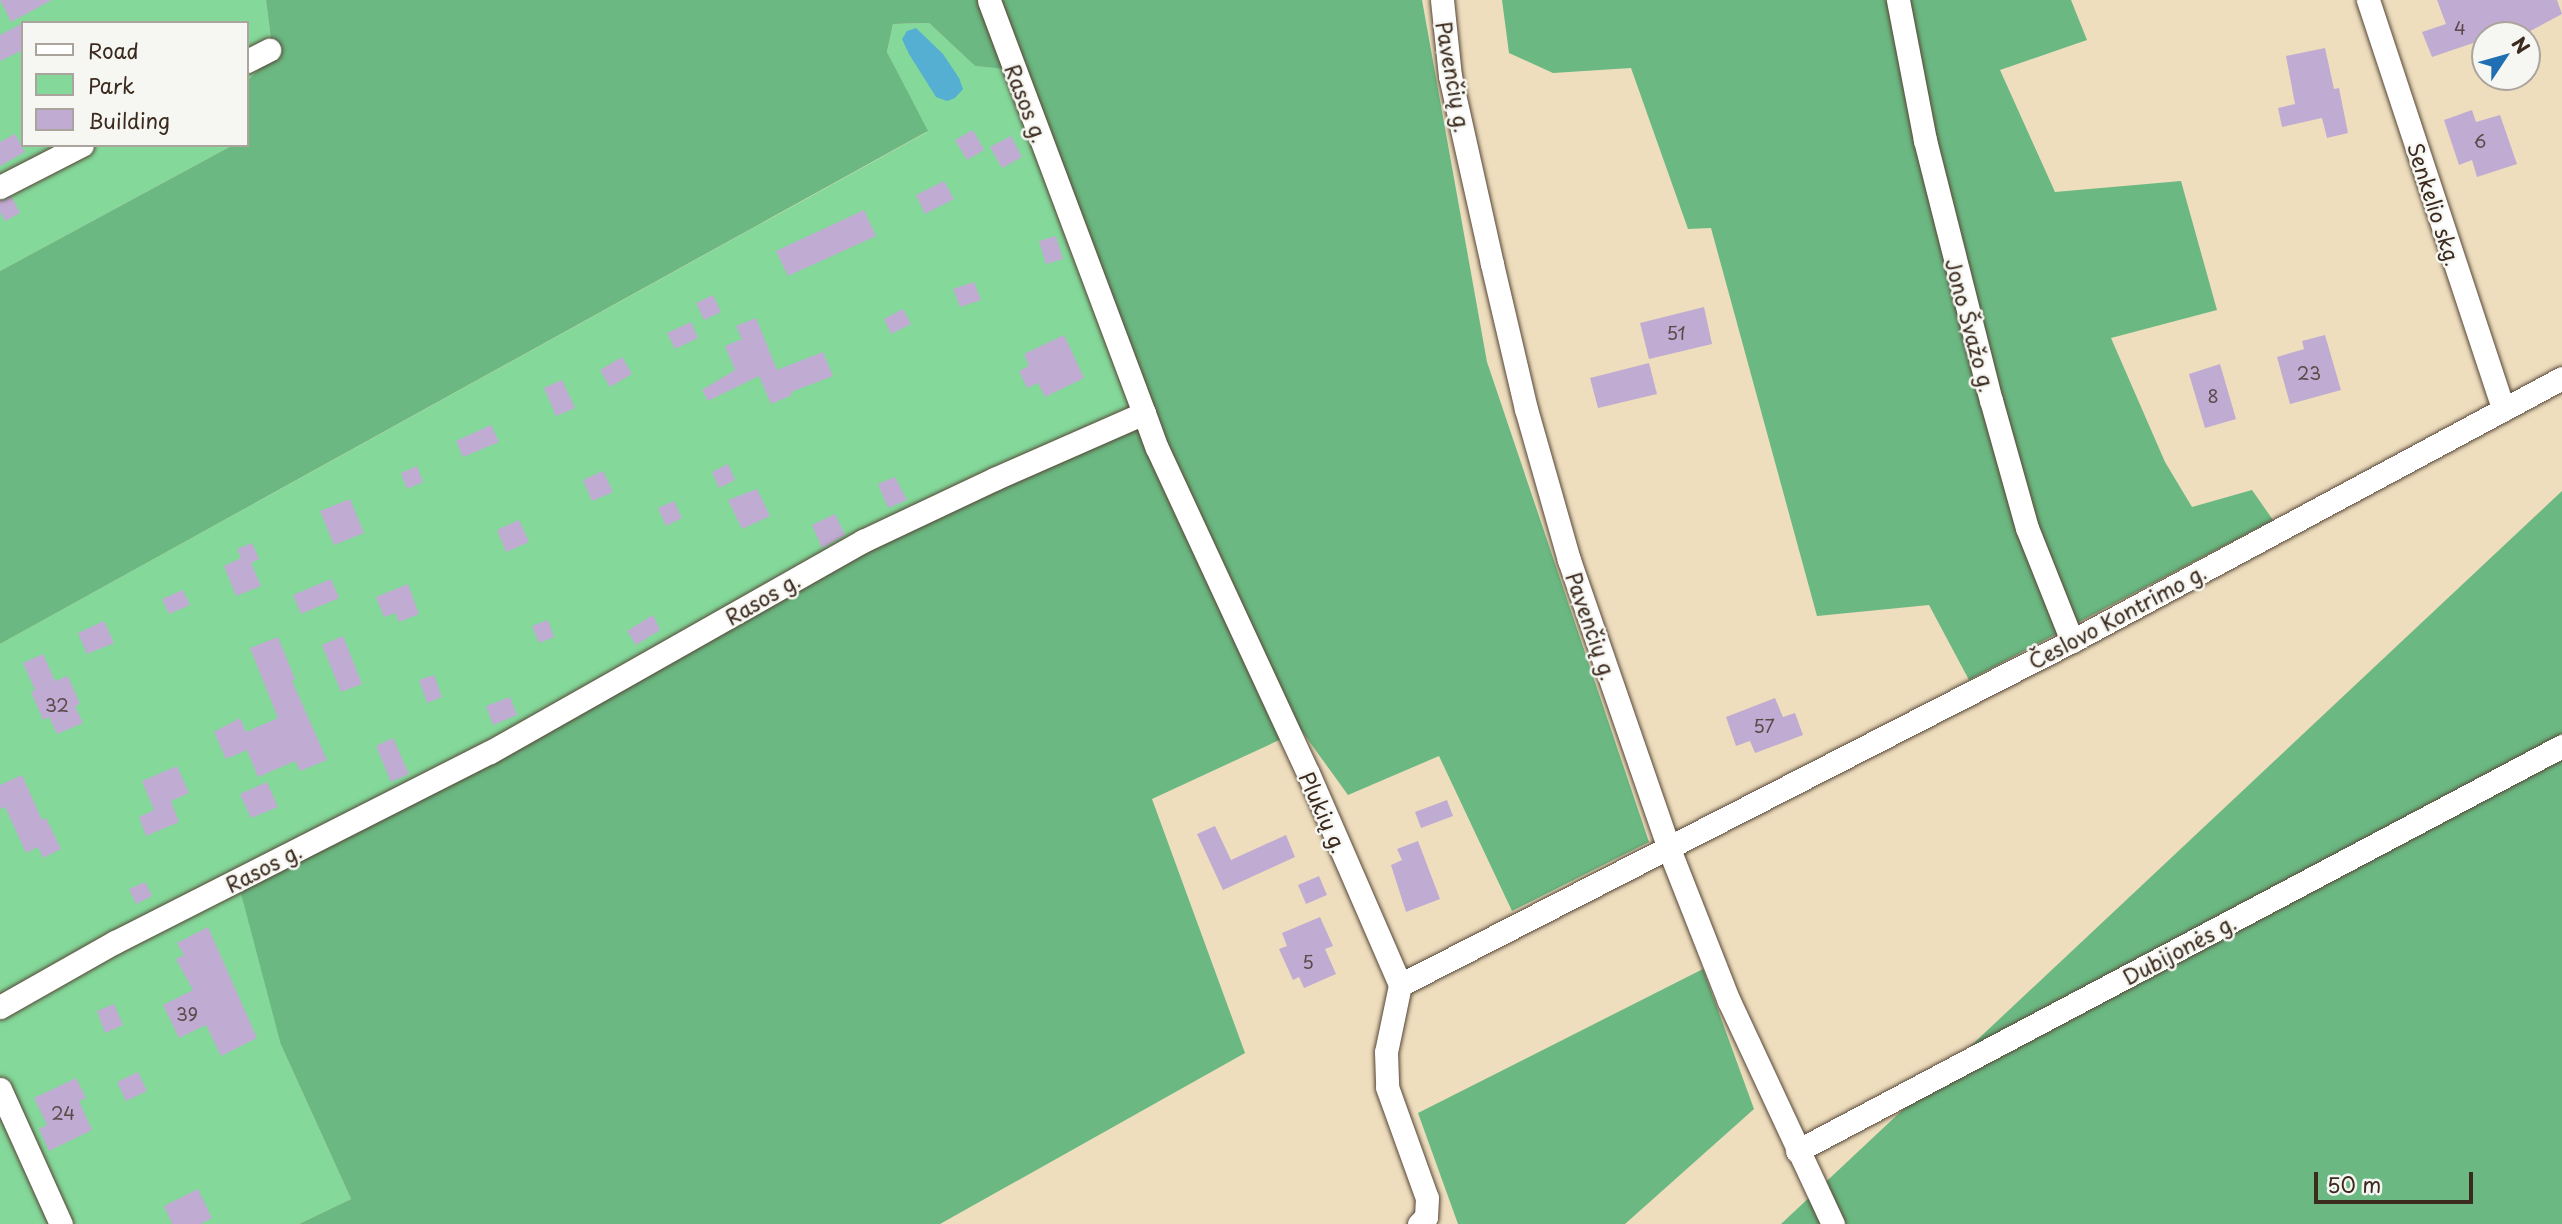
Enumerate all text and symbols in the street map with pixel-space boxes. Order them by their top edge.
house number: 4 [2454,17,2466,39]
street label: Pavenčių g. [1432,19,1476,135]
legend [21,21,248,147]
north arrow [2471,21,2541,91]
text: N [2506,31,2537,59]
text: Road [88,34,139,66]
street label: Rasos g. [1001,60,1053,146]
text: Park [88,69,135,101]
text: Building [88,104,170,136]
house number: 6 [2474,130,2486,152]
street label: Senkelio skg. [2403,138,2467,270]
street label: Jono Švažo g. [1941,255,2001,395]
house number: 51 [1666,322,1686,344]
house number: 23 [2297,362,2321,384]
house number: 8 [2207,385,2219,407]
street label: Česlovo Kontrimo g. [2023,558,2211,674]
street label: Rasos g. [720,567,804,629]
street label: Pavenčių g. [1562,569,1622,683]
house number: 32 [45,694,69,716]
house number: 57 [1753,715,1775,737]
street label: Plukių g. [1295,768,1353,856]
street label: Rasos g. [221,837,305,897]
street label: Dubijonės g. [2118,909,2240,989]
house number: 5 [1302,951,1314,973]
house number: 39 [176,1003,198,1025]
house number: 24 [51,1102,75,1124]
scale bar [2317,1158,2476,1202]
text: 50 m [2327,1168,2381,1200]

